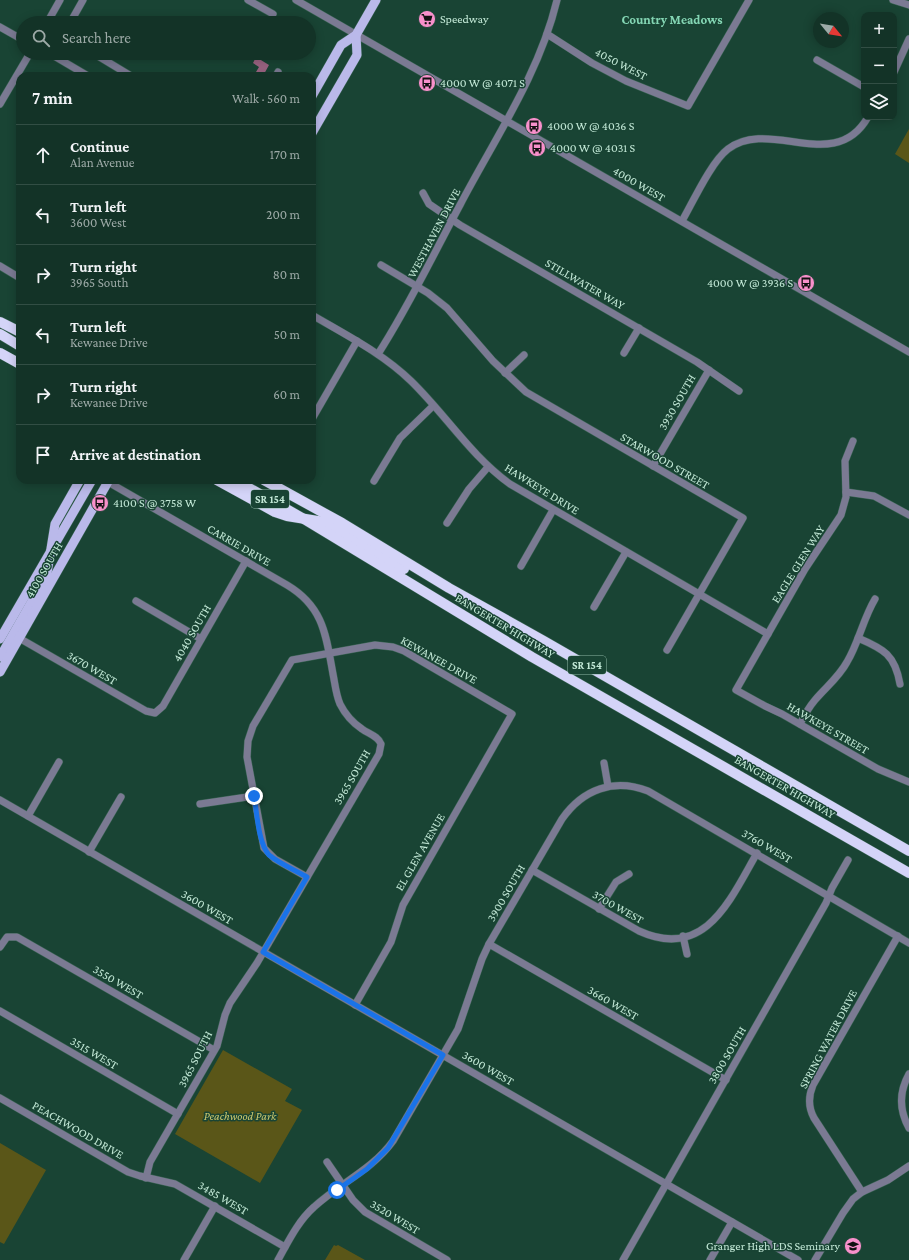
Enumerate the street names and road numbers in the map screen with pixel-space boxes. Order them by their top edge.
street label: 4050 WEST [592,45,650,83]
street label: 4000 WEST [610,163,668,205]
street label: WESTHAVEN DRIVE [405,185,464,280]
street label: STILLWATER WAY [543,256,628,313]
street label: 3930 SOUTH [655,371,699,432]
street label: STARWOOD STREET [618,430,712,492]
street label: HAWKEYE DRIVE [502,460,582,518]
road number: SR 154 [251,490,289,508]
street label: CARRIE DRIVE [205,521,274,569]
street label: EAGLE GLEN WAY [768,522,828,606]
street label: 4100 SOUTH [22,540,66,600]
street label: BANGERTER HIGHWAY [453,591,558,662]
street label: 4040 SOUTH [170,602,214,664]
street label: KEWANEE DRIVE [398,633,480,687]
street label: 3670 WEST [65,648,120,688]
road number: SR 154 [568,656,606,674]
street label: HAWKEYE STREET [785,699,872,757]
street label: 3965 SOUTH [331,747,373,807]
street label: BANGERTER HIGHWAY [732,752,838,822]
street label: EL GLEN AVENUE [392,810,448,893]
street label: 3760 WEST [739,826,795,866]
street label: 3900 SOUTH [484,862,528,924]
street label: 3600 WEST [179,887,236,928]
street label: 3700 WEST [590,887,646,927]
street label: 3550 WEST [90,962,146,1002]
street label: 3660 WEST [585,983,641,1023]
street label: SPRING WATER DRIVE [796,987,860,1091]
street label: 3800 SOUTH [705,1024,749,1086]
street label: 3965 SOUTH [175,1028,215,1090]
street label: 3515 WEST [68,1034,121,1072]
street label: 3600 WEST [460,1048,517,1089]
street label: PEACHWOOD DRIVE [30,1098,127,1162]
street label: 3485 WEST [195,1178,251,1218]
street label: 3520 WEST [368,1197,423,1238]

